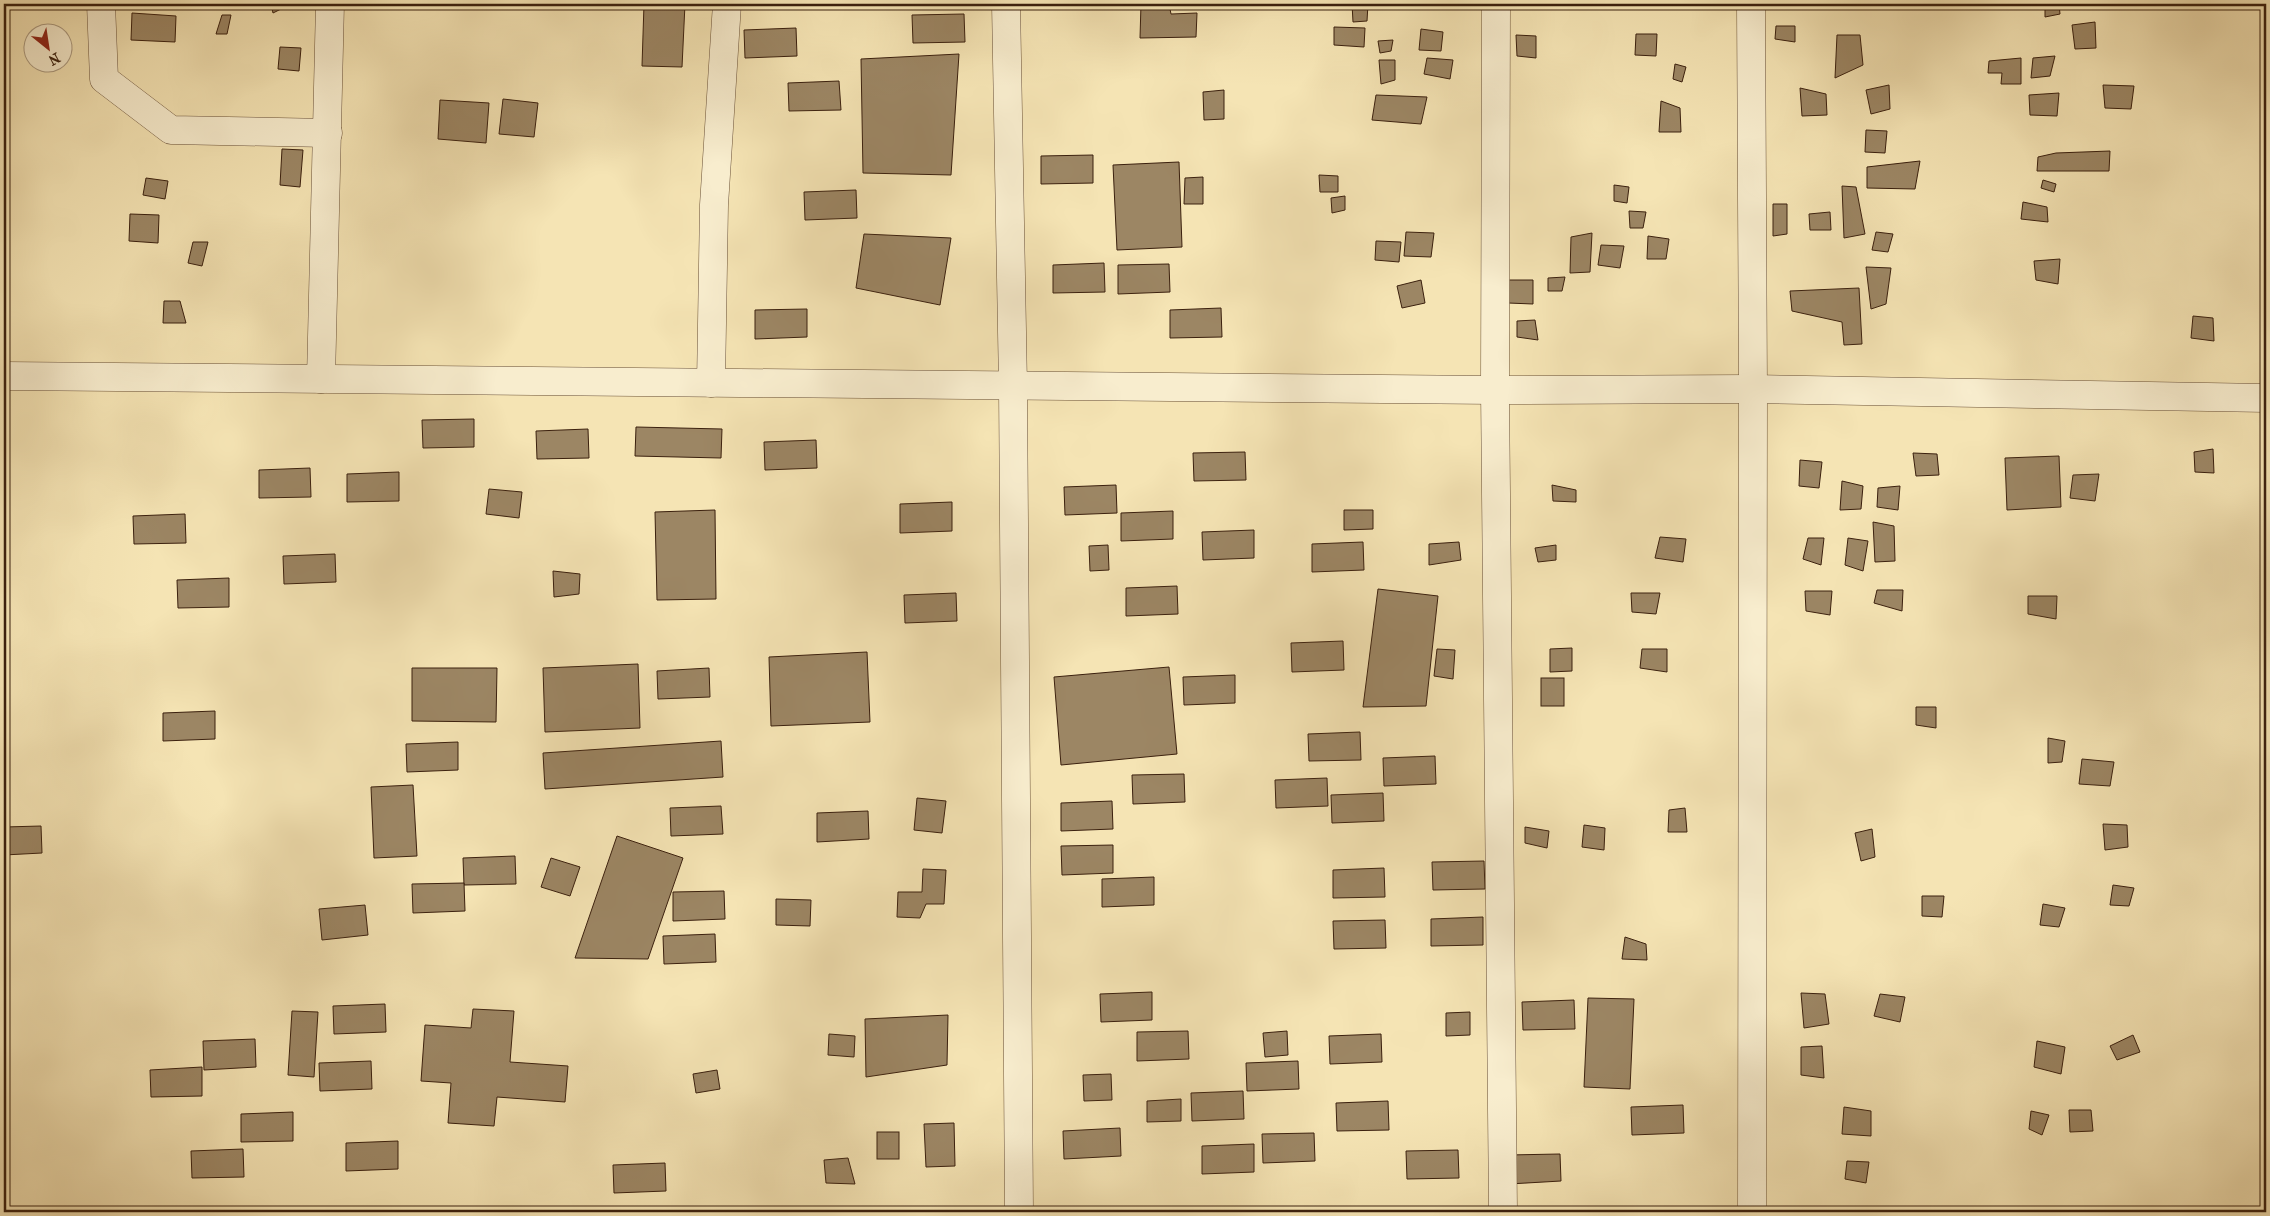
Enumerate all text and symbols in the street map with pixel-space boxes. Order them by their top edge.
north arrow [22,22,72,72]
text: N [45,49,63,69]

